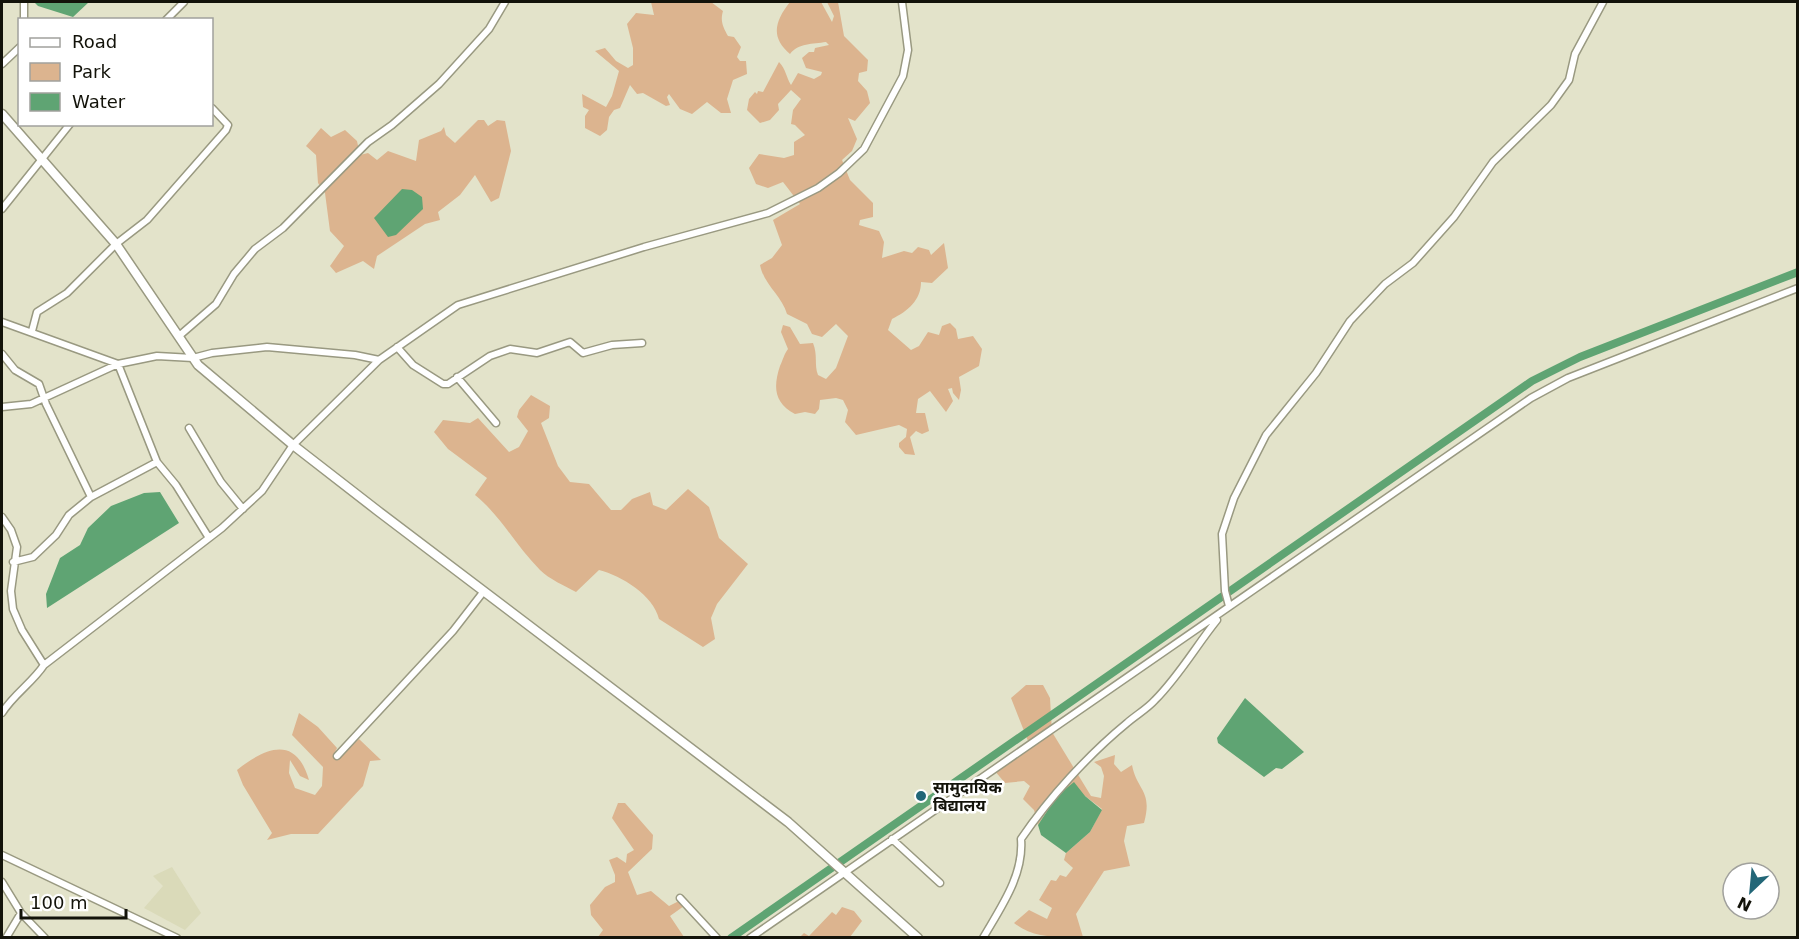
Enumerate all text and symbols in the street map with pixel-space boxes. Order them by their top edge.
legend [18,18,213,126]
text: Road [72,31,117,52]
text: Park [72,61,111,82]
text: Water [72,91,126,112]
place label: सामुदायिक बिद्यालय [933,778,1003,815]
marker: सामुदायिक बिद्यालय [914,789,928,803]
north arrow [1721,861,1781,921]
scale bar [21,882,126,920]
text: 100 m [30,892,88,913]
text: N [1734,893,1755,916]

